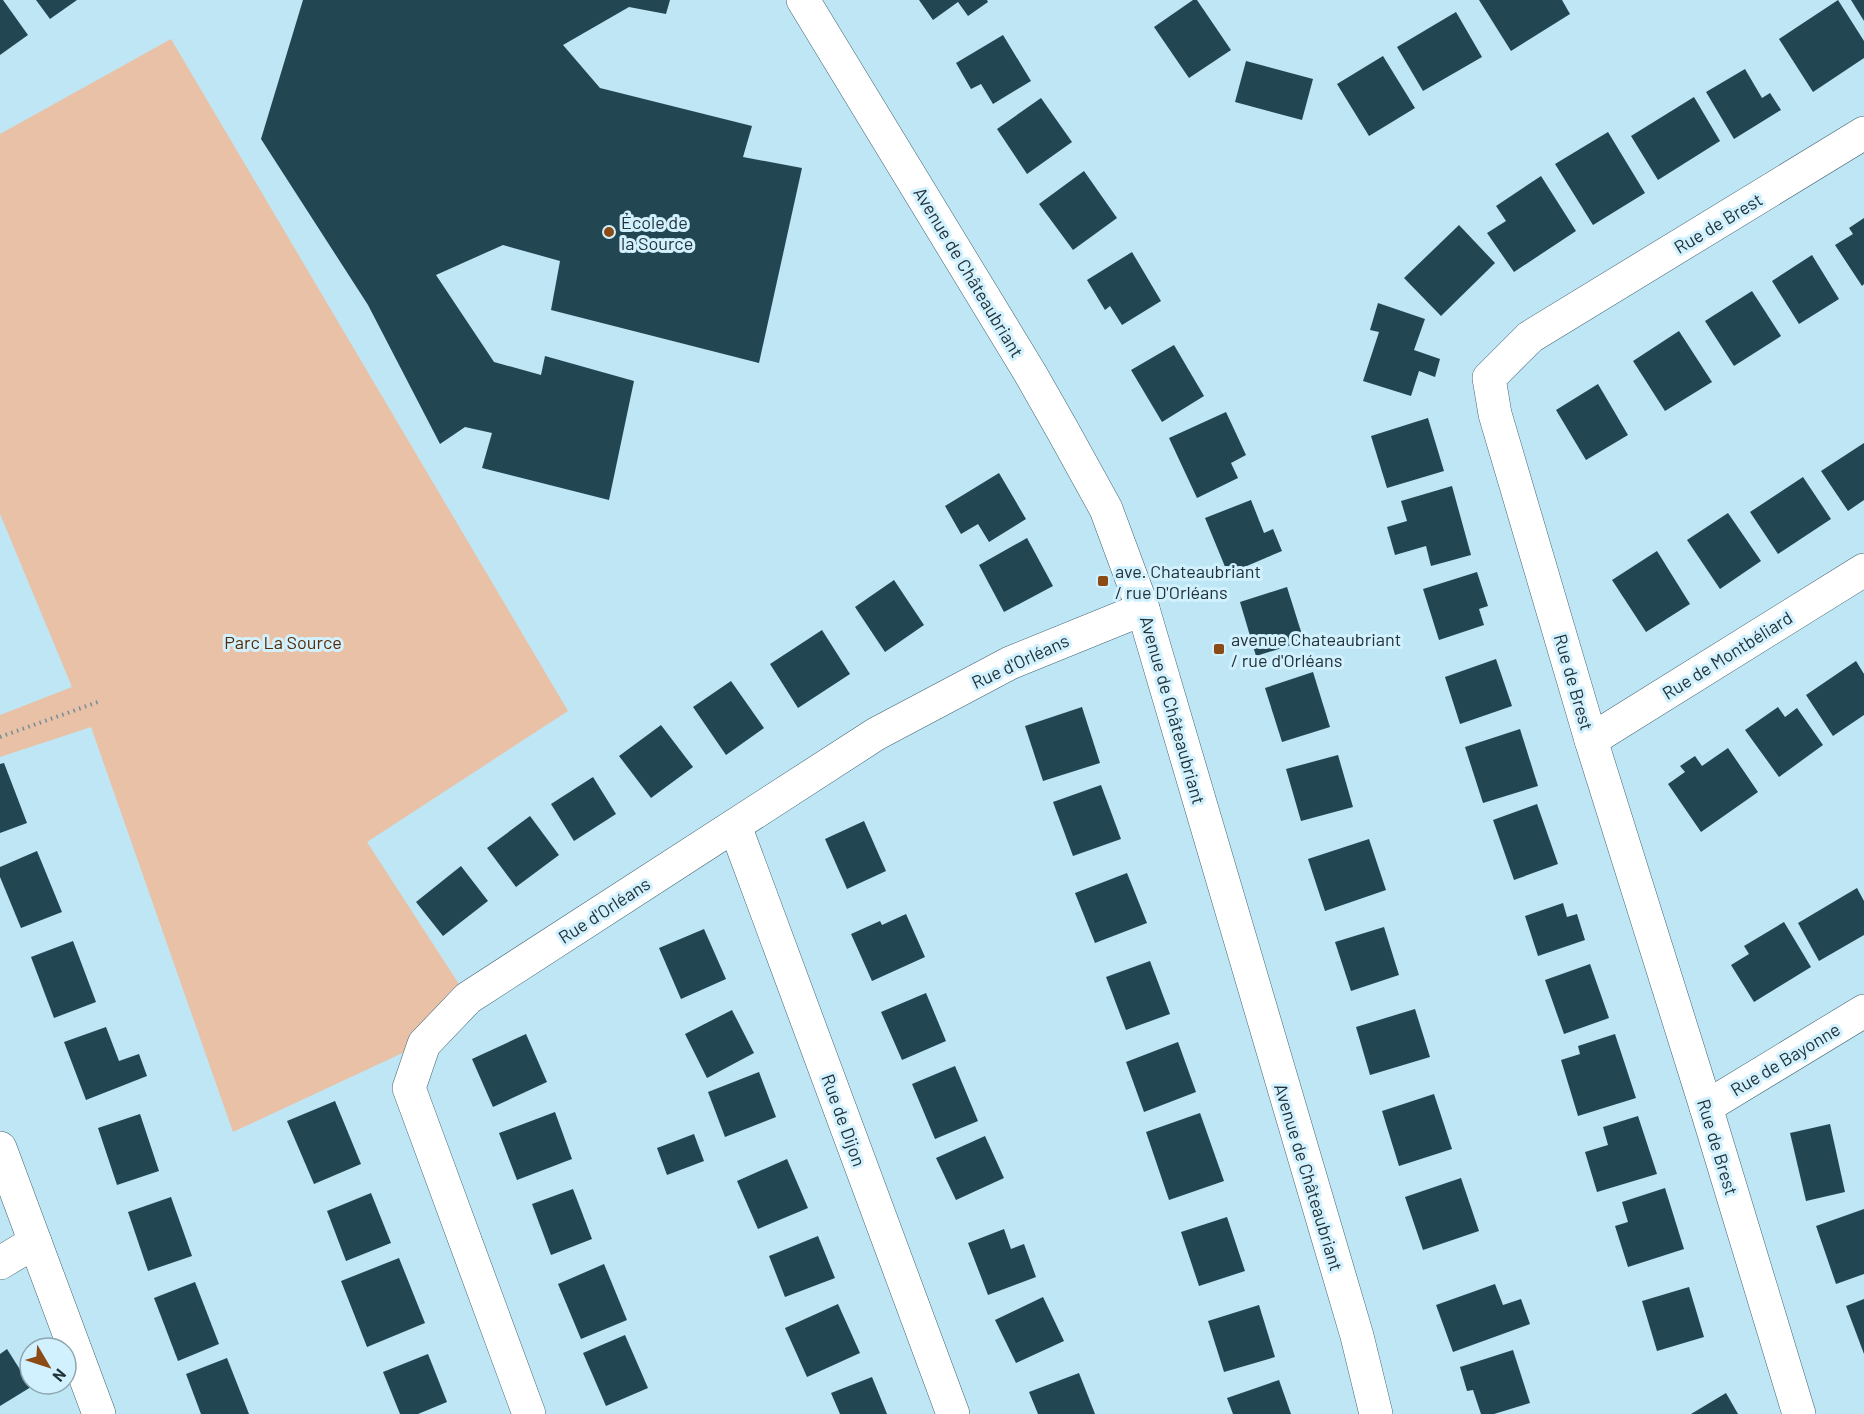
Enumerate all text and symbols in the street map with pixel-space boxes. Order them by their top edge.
street label: Avenue de Châteaubriant [909,183,1029,361]
street label: Rue de Brest [1670,188,1766,258]
place label: École de la Source [621,211,693,254]
marker: École de la Source [602,225,616,239]
place label: ave. Chateaubriant / rue D'Orléans [1115,560,1261,603]
marker: ave. Chateaubriant / rue D'Orléans [1096,574,1110,588]
street label: Rue de Montbéliard [1658,606,1796,704]
street label: Avenue de Châteaubriant [1136,613,1210,807]
place label: avenue Chateaubriant / rue d'Orléans [1231,628,1401,671]
street label: Rue d'Orléans [968,629,1072,693]
park label: Parc La Source [224,631,342,653]
street label: Rue de Brest [1550,631,1598,733]
marker: avenue Chateaubriant / rue d'Orléans [1212,642,1226,656]
street label: Rue d'Orléans [554,872,654,948]
street label: Rue de Bayonne [1726,1018,1844,1100]
street label: Rue de Dijon [817,1071,871,1169]
street label: Avenue de Châteaubriant [1270,1081,1348,1273]
street label: Rue de Brest [1693,1096,1743,1198]
north arrow [18,1336,78,1396]
text: N [49,1366,71,1386]

